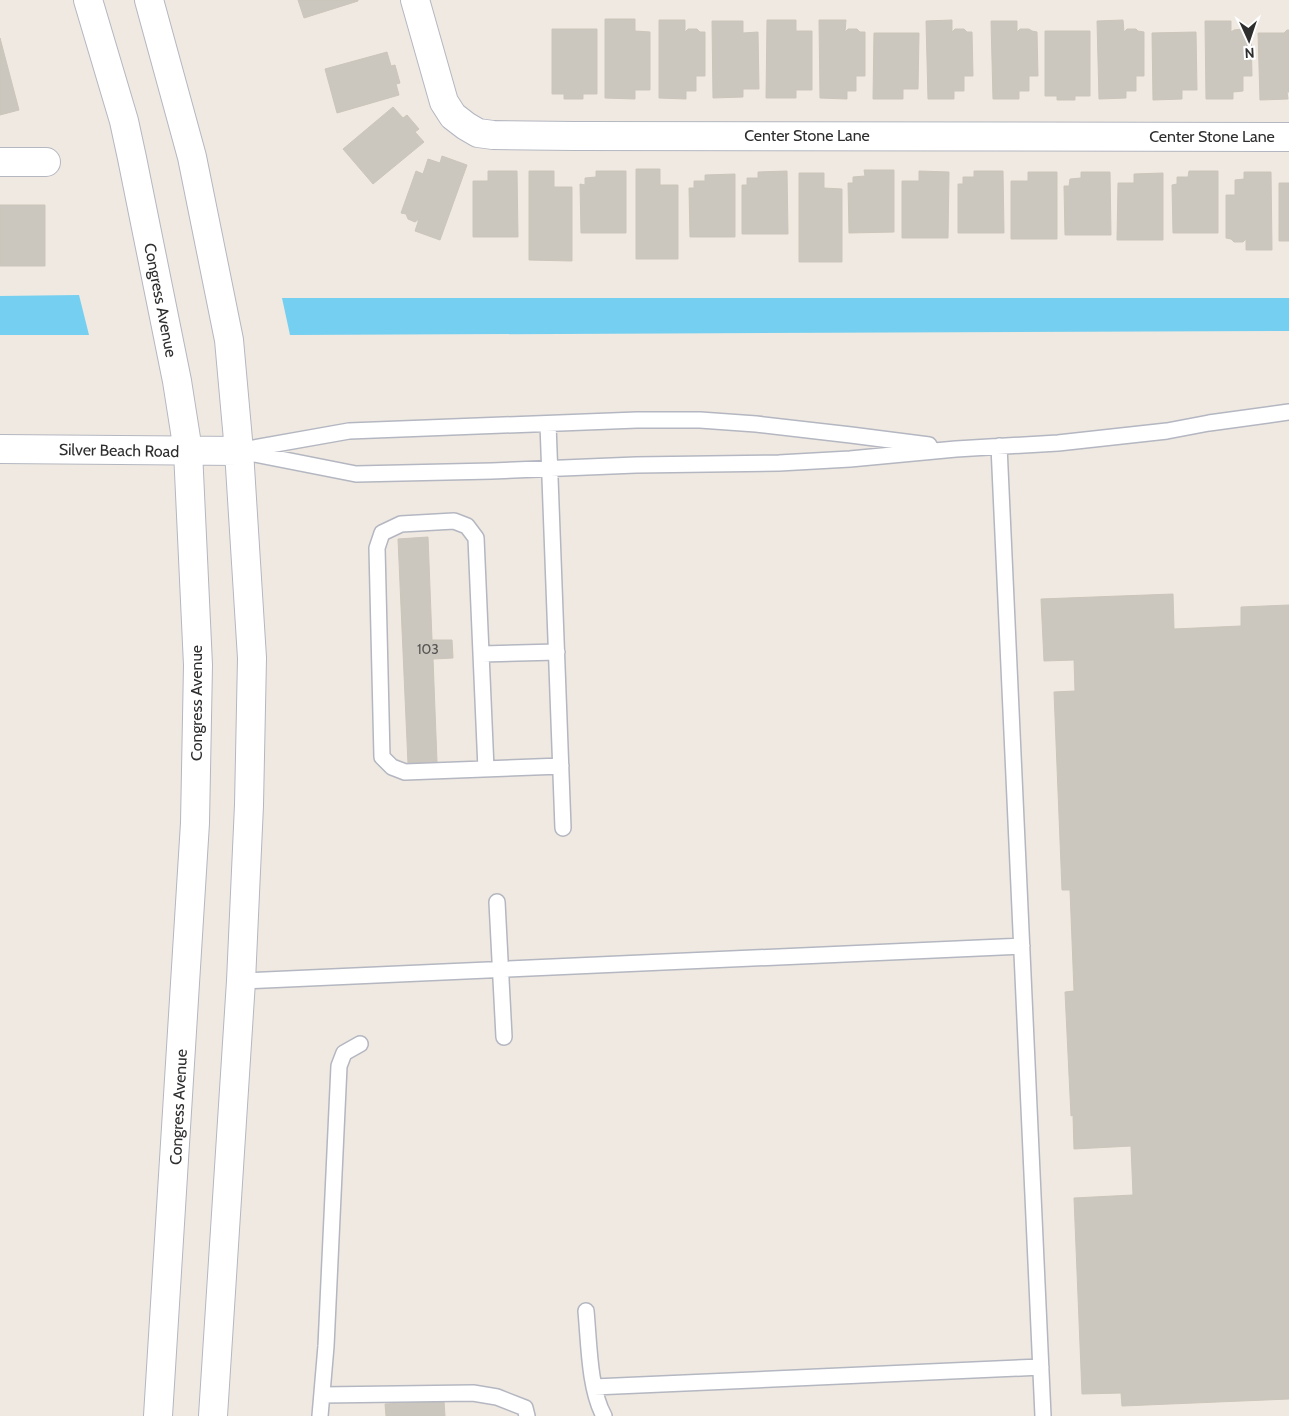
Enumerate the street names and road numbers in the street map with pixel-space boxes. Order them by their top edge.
street label: Center Stone Lane [744,126,870,145]
street label: Center Stone Lane [1149,127,1275,146]
street label: Congress Avenue [140,241,181,359]
street label: Silver Beach Road [59,440,179,461]
street label: Congress Avenue [187,645,206,761]
street label: Congress Avenue [166,1049,191,1165]

